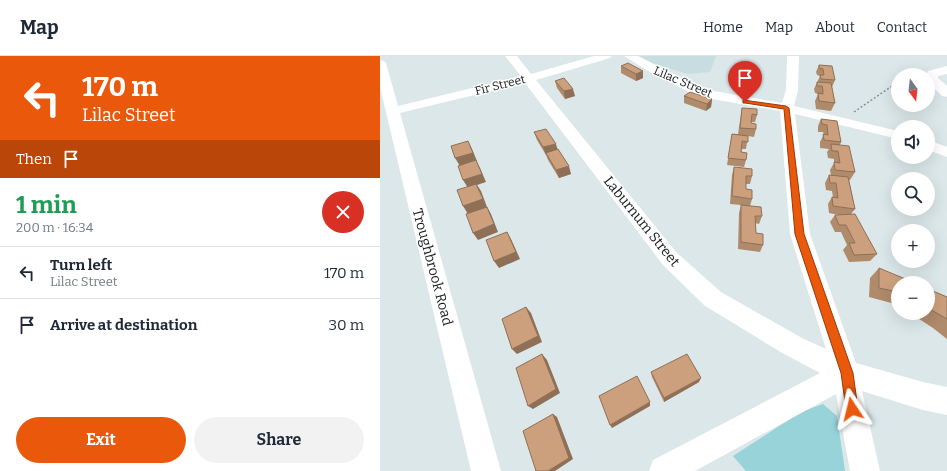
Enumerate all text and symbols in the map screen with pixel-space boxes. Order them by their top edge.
text: Map [20,16,59,39]
text: Home [703,19,743,36]
text: Map [765,19,793,36]
text: About [815,19,855,36]
text: Contact [877,19,927,36]
pin [728,61,762,102]
street label: Lilac Street [652,63,715,101]
icon: arrive [734,67,756,89]
north arrow [891,68,935,112]
map controls [891,68,935,320]
text: 170 m [82,70,158,103]
icon: left [16,72,68,124]
street label: Fir Street [473,72,527,98]
text: Lilac Street [82,104,175,126]
button: sound [891,120,935,164]
icon: arrive [60,148,82,170]
text: Then [16,150,52,168]
button: search [891,172,935,216]
street label: Laburnum Street [600,173,683,270]
text: 1 min [16,191,77,219]
button: close [322,191,364,233]
street label: Troughbrook Road [409,207,456,328]
text: 200 m · 16:34 [16,220,93,235]
button: + [891,224,935,268]
text: Turn left [50,256,112,274]
icon: left [16,262,38,284]
text: 170 m [324,264,364,282]
text: Lilac Street [50,274,118,289]
button: − [891,276,935,320]
icon: arrive [16,314,38,336]
text: Arrive at destination [50,316,197,334]
text: 30 m [329,316,364,334]
position arrow [831,388,873,430]
button: Exit [16,417,186,463]
button: Share [194,417,364,463]

